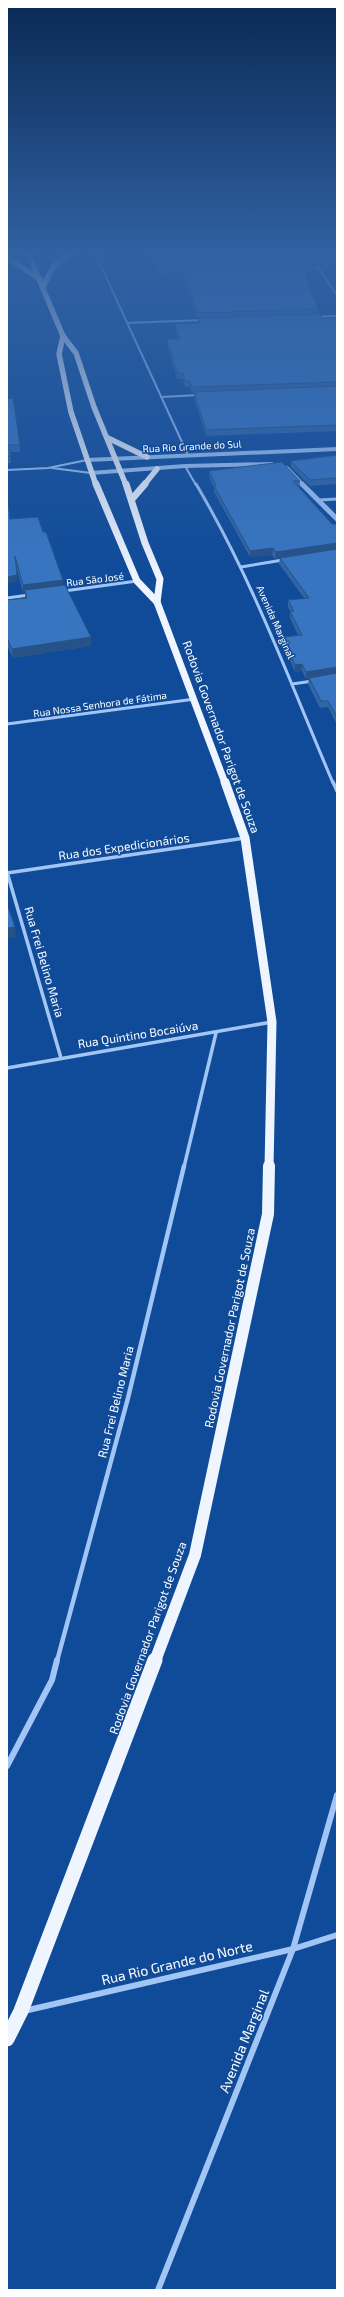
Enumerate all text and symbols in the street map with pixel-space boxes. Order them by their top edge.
street label: Rua Rio Grande do Sul [142,437,242,455]
street label: Rua São José [66,570,124,588]
street label: Avenida Marginal [254,584,298,661]
street label: Rodovia Governador Parigot de Souza [180,638,263,835]
street label: Rua Nossa Senhora de Fátima [32,689,168,719]
street label: Rua dos Expedicionários [57,830,190,862]
street label: Rua Frei Belino Maria [22,905,68,1019]
street label: Rua Quintino Bocaiúva [77,1018,199,1051]
street label: Rodovia Governador Parigot de Souza [201,1227,257,1429]
street label: Rua Frei Belino Maria [94,1344,136,1459]
street label: Rodovia Governador Parigot de Souza [106,1539,189,1736]
street label: Rua Rio Grande do Norte [99,1937,254,1988]
street label: Avenida Marginal [215,1986,272,2095]

